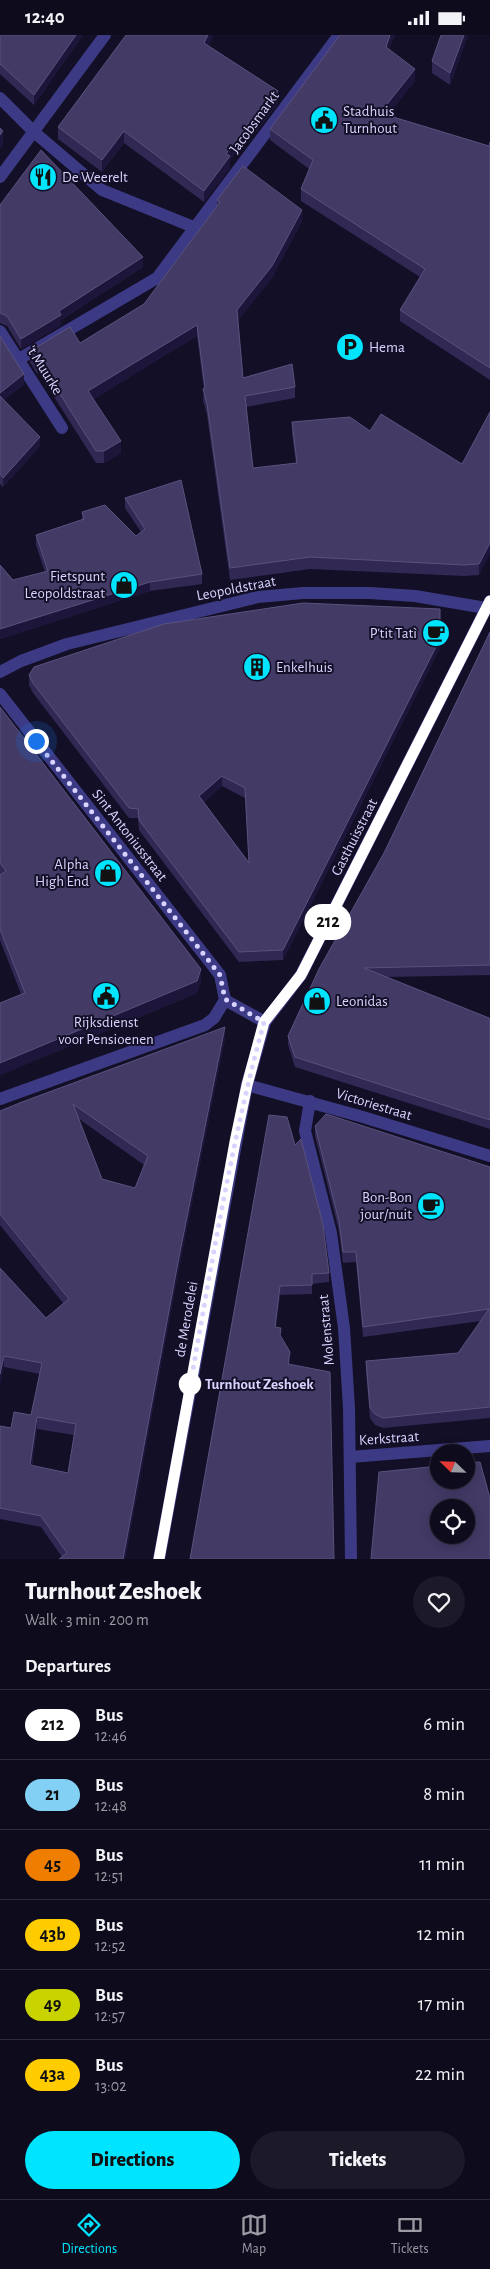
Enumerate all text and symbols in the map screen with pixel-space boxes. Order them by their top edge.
text: 12:40 [25,8,65,27]
street label: Jacobsmarkt [227,88,282,156]
place label: Stadhuis Turnhout [343,104,397,136]
public building icon: Stadhuis Turnhout [309,105,339,135]
restaurant icon: De Weerelt [28,162,58,192]
place label: De Weerelt [62,170,128,185]
parking icon: Hema [335,332,365,362]
place label: Hema [369,340,405,355]
street label: 't Muurke [24,343,65,397]
place label: Fietspunt Leopoldstraat [25,569,105,601]
shop icon: Fietspunt Leopoldstraat [109,570,139,600]
street label: Leopoldstraat [195,573,277,604]
cafe icon: P'tit Tatì [421,618,451,648]
place label: P'tit Tatì [370,626,417,641]
building icon: Enkelhuis [242,652,272,682]
place label: Enkelhuis [276,660,333,675]
your location [24,729,49,754]
street label: Sint Antoniusstraat [89,787,170,884]
street label: Gasthuisstraat [329,796,380,878]
place label: Alpha High End [35,857,89,889]
shop icon: Alpha High End [93,858,123,888]
line badge: 212 [299,906,357,938]
text: 212 [316,913,340,931]
public building icon: Rijksdienst voor Pensioenen [91,981,121,1011]
shop icon: Leonidas [302,986,332,1016]
place label: Leonidas [336,994,388,1009]
place label: Rijksdienst voor Pensioenen [58,1015,154,1047]
street label: Victoriestraat [334,1086,414,1123]
place label: Bon-Bon jour/nuit [360,1190,412,1222]
cafe icon: Bon-Bon jour/nuit [416,1191,446,1221]
street label: de Merodelei [172,1280,201,1358]
street label: Molenstraat [316,1294,337,1366]
marker: Turnhout Zeshoek [179,1373,201,1395]
place label: Turnhout Zeshoek [205,1377,314,1392]
street label: Kerkstraat [359,1429,420,1448]
north arrow [430,1444,475,1489]
map controls [430,1444,475,1544]
button: locate [430,1499,475,1544]
button: heart [413,1576,465,1628]
text: Turnhout Zeshoek [25,1580,202,1604]
text: Walk · 3 min · 200 m [25,1612,149,1628]
text: Departures [25,1657,111,1676]
text: Bus [95,1706,123,1725]
text: 6 min [423,1715,465,1734]
text: 212 [41,1716,64,1734]
text: 12:46 [95,1728,127,1744]
text: Bus [95,1776,123,1795]
text: 8 min [423,1785,465,1804]
text: 21 [45,1786,60,1804]
text: 12:48 [95,1798,127,1814]
text: Bus [95,1846,123,1865]
text: 11 min [419,1855,465,1874]
text: 45 [44,1856,61,1874]
text: 12:51 [95,1868,124,1884]
text: Bus [95,1916,123,1935]
text: 12 min [417,1925,465,1944]
text: 43b [39,1926,66,1944]
text: 12:52 [95,1938,125,1954]
text: Bus [95,1986,123,2005]
text: 17 min [418,1995,465,2014]
text: 49 [44,1996,61,2014]
text: 12:57 [95,2008,125,2024]
text: Bus [95,2056,123,2075]
text: 22 min [415,2065,465,2084]
text: 43a [40,2066,65,2084]
text: 13:02 [95,2078,127,2094]
button: Directions [25,2131,240,2189]
button: Tickets [250,2131,465,2189]
tab: Directions [61,2211,117,2258]
tab: Map [240,2211,268,2258]
tab: Tickets [391,2211,429,2258]

